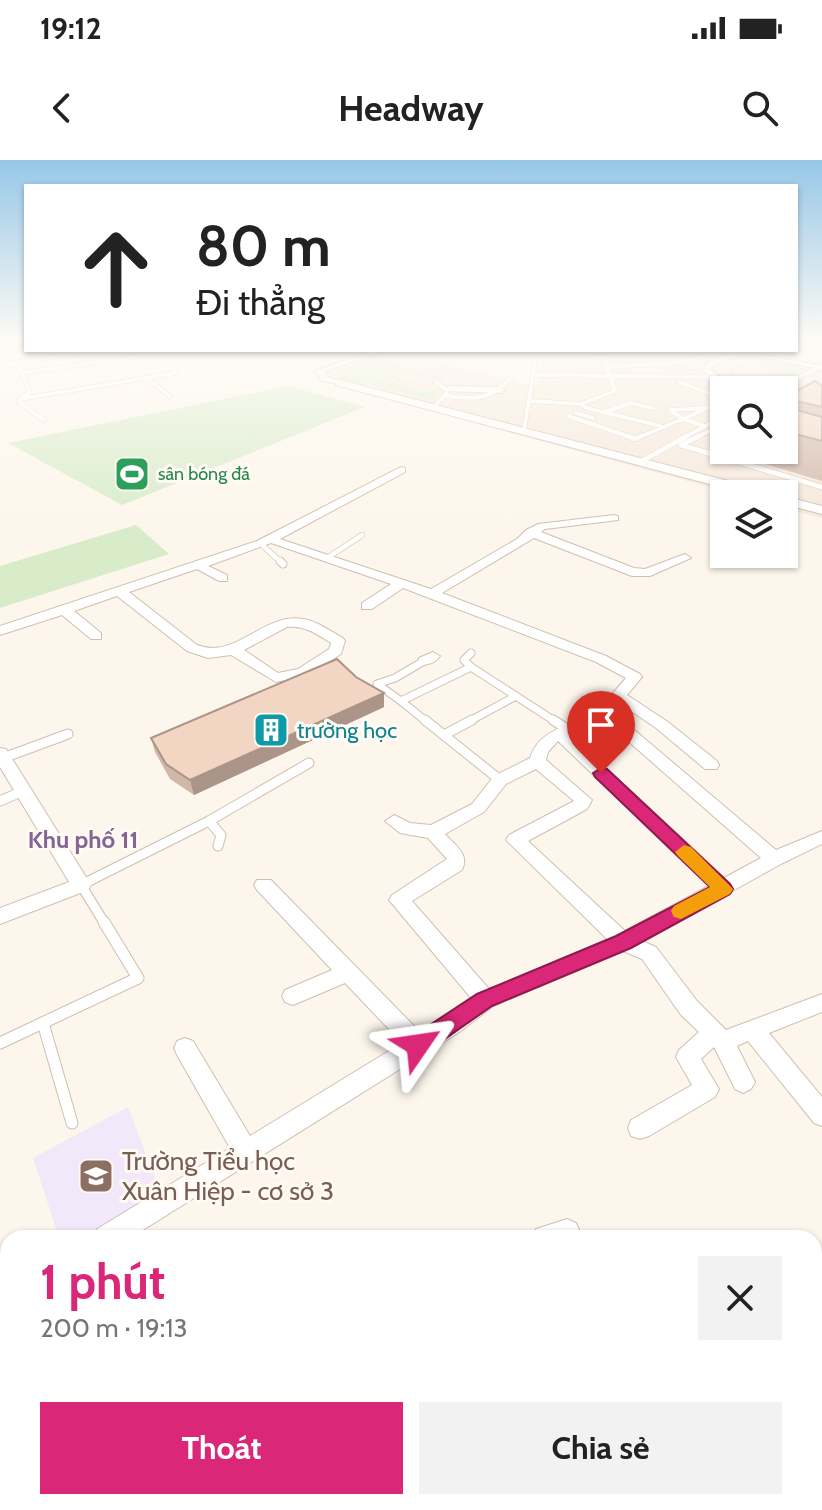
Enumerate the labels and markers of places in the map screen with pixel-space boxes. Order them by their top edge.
sports icon: sân bóng đá [113,455,151,493]
place label: sân bóng đá [158,463,250,485]
pin [567,691,635,773]
building icon: trường học [252,711,290,749]
place label: trường học [297,717,397,744]
place label: Trường Tiểu học Xuân Hiệp - cơ sở 3 [122,1145,334,1207]
school or university icon: Trường Tiểu học Xuân Hiệp - cơ sở 3 [77,1157,115,1195]

